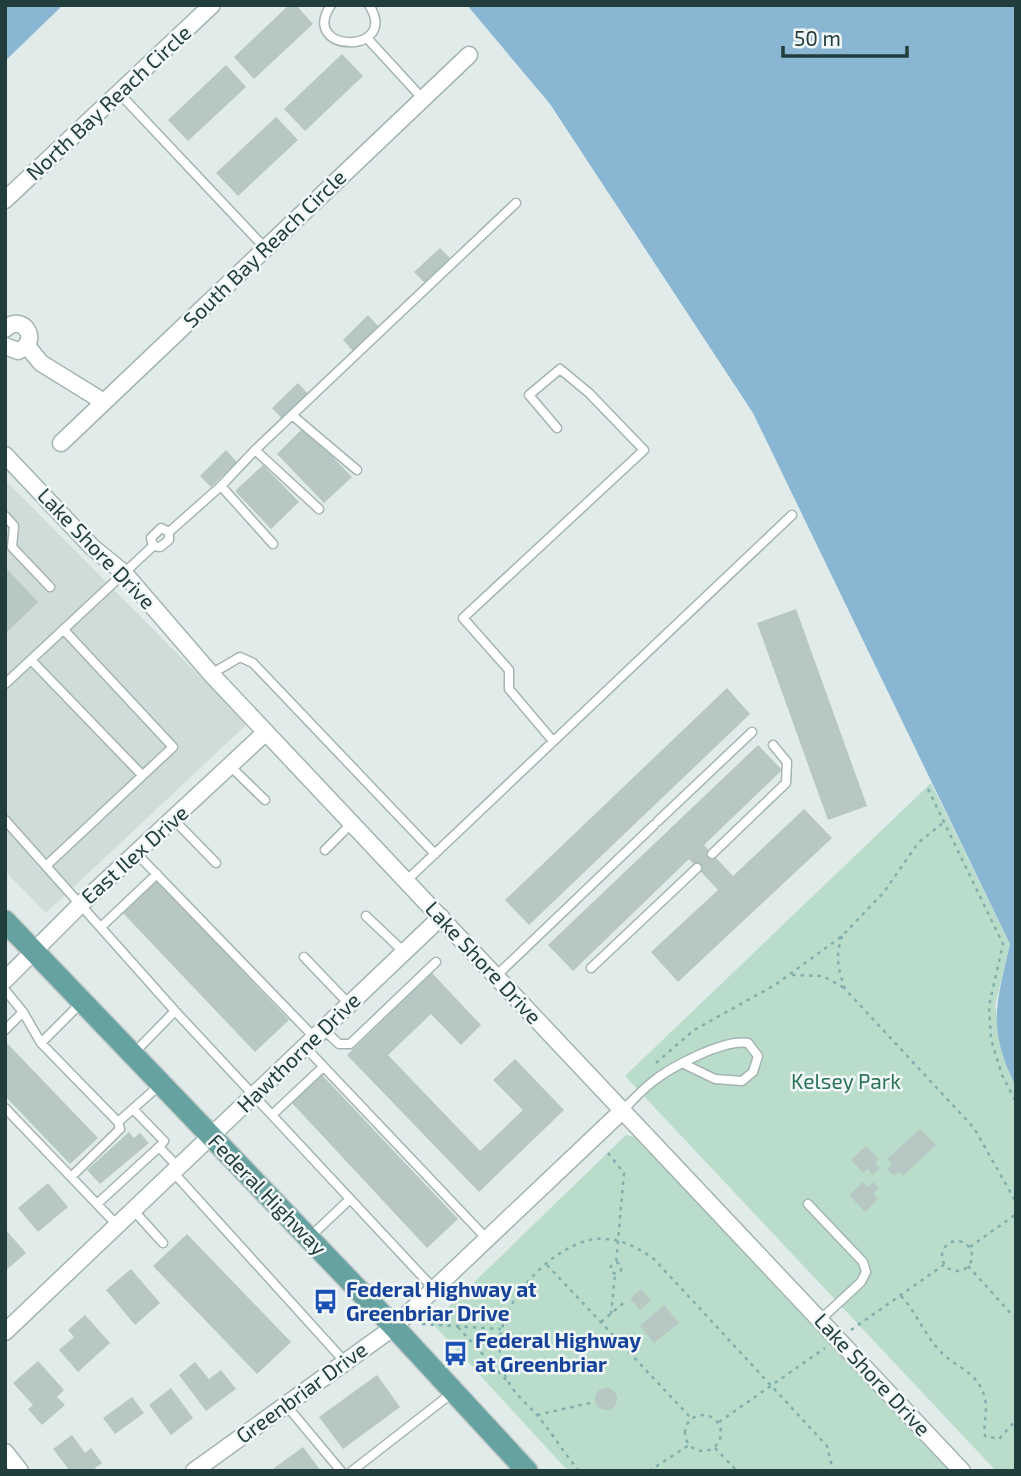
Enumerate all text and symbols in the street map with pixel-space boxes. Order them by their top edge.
scale bar [783,14,907,58]
street label: North Bay Reach Circle [21,19,195,185]
text: 50 m [794,25,841,50]
street label: South Bay Reach Circle [177,164,350,332]
street label: Lake Shore Drive [33,482,161,614]
street label: East Ilex Drive [75,799,193,908]
street label: Lake Shore Drive [421,895,547,1028]
street label: Hawthorne Drive [231,987,365,1117]
park label: Kelsey Park [791,1068,901,1093]
street label: Federal Highway [204,1128,332,1260]
place label: Federal Highway at Greenbriar Drive [346,1276,537,1325]
bus stop icon: Federal Highway at Greenbriar Drive [312,1288,340,1316]
street label: Lake Shore Drive [810,1307,936,1440]
place label: Federal Highway at Greenbriar [475,1327,641,1376]
street label: Greenbriar Drive [231,1336,371,1448]
bus stop icon: Federal Highway at Greenbriar [441,1339,469,1367]

